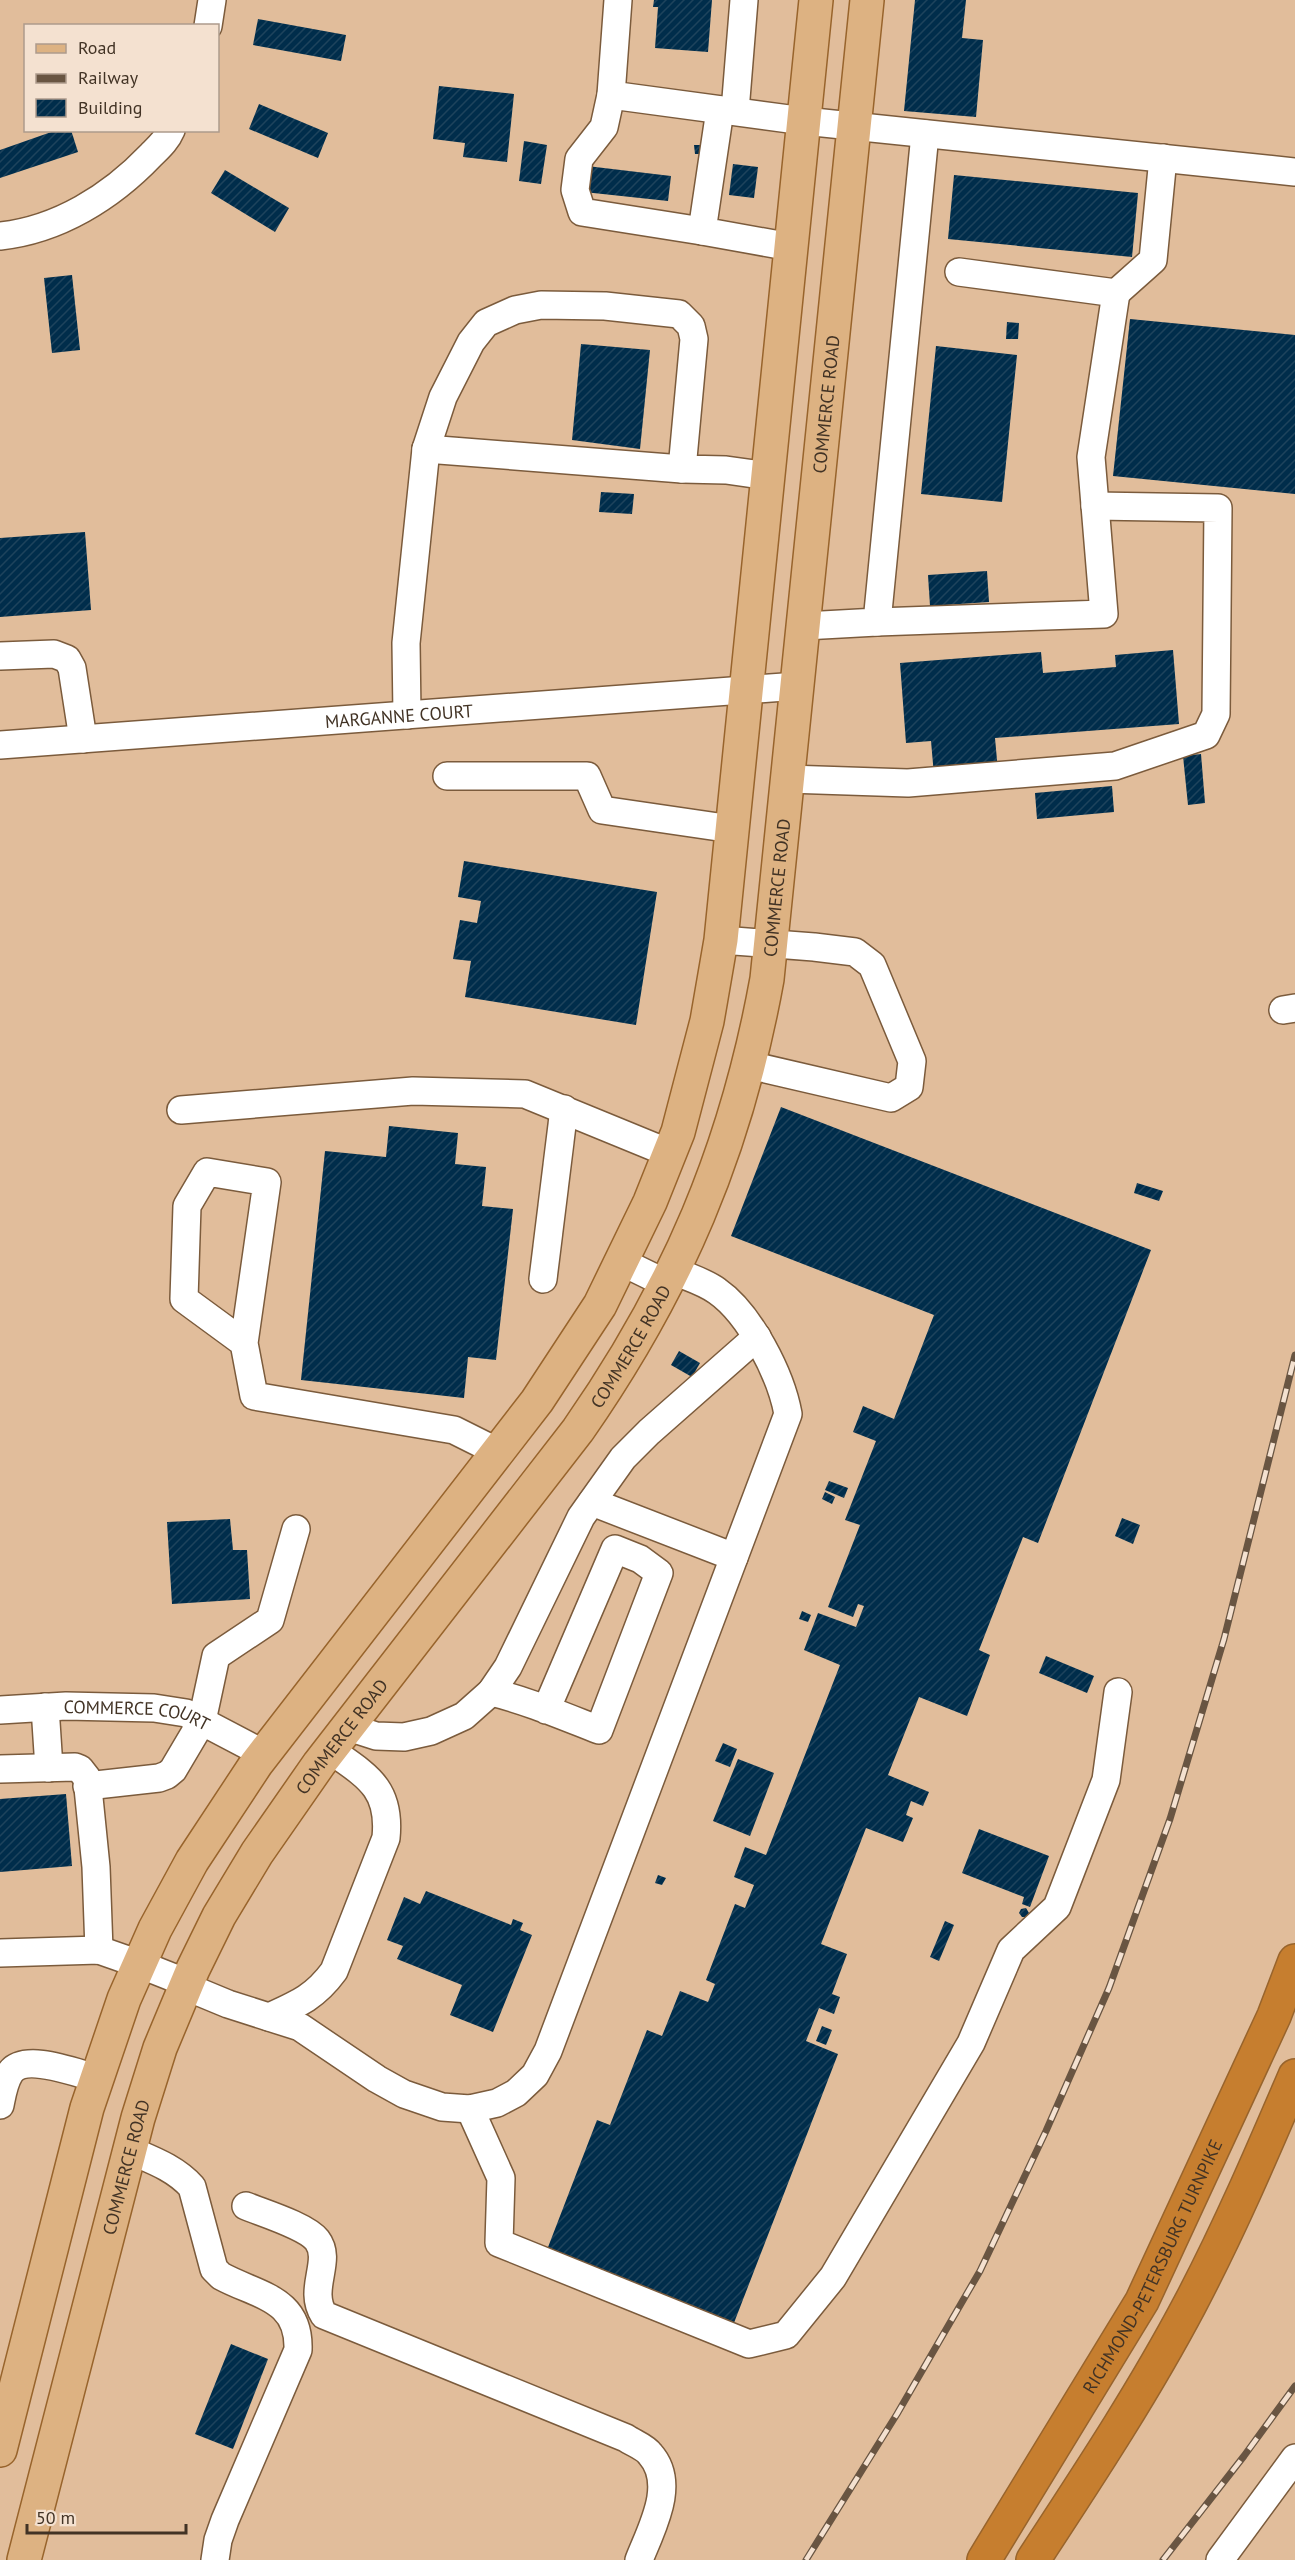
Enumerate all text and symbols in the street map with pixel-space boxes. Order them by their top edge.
legend [24,24,219,132]
text: Road [78,36,116,59]
text: Railway [78,66,139,89]
text: Building [78,96,142,119]
street label: COMMERCE ROAD [807,334,844,475]
street label: MARGANNE COURT [324,699,474,732]
street label: COMMERCE ROAD [758,817,795,958]
street label: COMMERCE ROAD [585,1281,675,1412]
street label: COMMERCE ROAD [290,1674,392,1799]
street label: COMMERCE COURT [63,1694,214,1735]
street label: COMMERCE ROAD [97,2096,155,2237]
street label: RICHMOND-PETERSBURG TURNPIKE [1077,2135,1227,2397]
scale bar [27,2497,186,2535]
text: 50 m [36,2506,75,2529]

